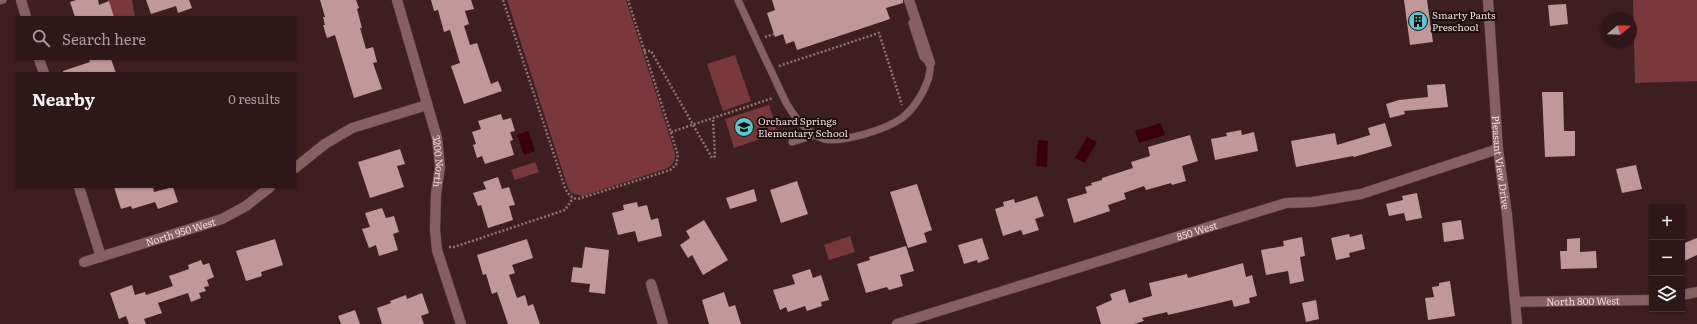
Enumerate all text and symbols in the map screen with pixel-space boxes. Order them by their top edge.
place label: Smarty Pants Preschool [1432,7,1496,34]
building icon: Smarty Pants Preschool [1407,10,1429,32]
north arrow [1601,12,1637,48]
search box [16,16,296,60]
icon: search [30,27,52,49]
text: Search here [62,27,146,50]
text: Nearby [32,86,95,111]
text: 0 results [228,89,280,108]
place label: Orchard Springs Elementary School [758,113,848,140]
street label: Pleasant View Drive [1489,115,1514,210]
school or university icon: Orchard Springs Elementary School [733,116,755,138]
street label: 3200 North [429,133,448,189]
map controls [1649,204,1685,312]
button: + [1649,204,1685,240]
street label: North 950 West [143,214,217,249]
street label: 850 West [1174,217,1219,244]
button: − [1649,240,1685,276]
button: layers [1649,276,1685,312]
street label: North 800 West [1546,292,1620,309]

